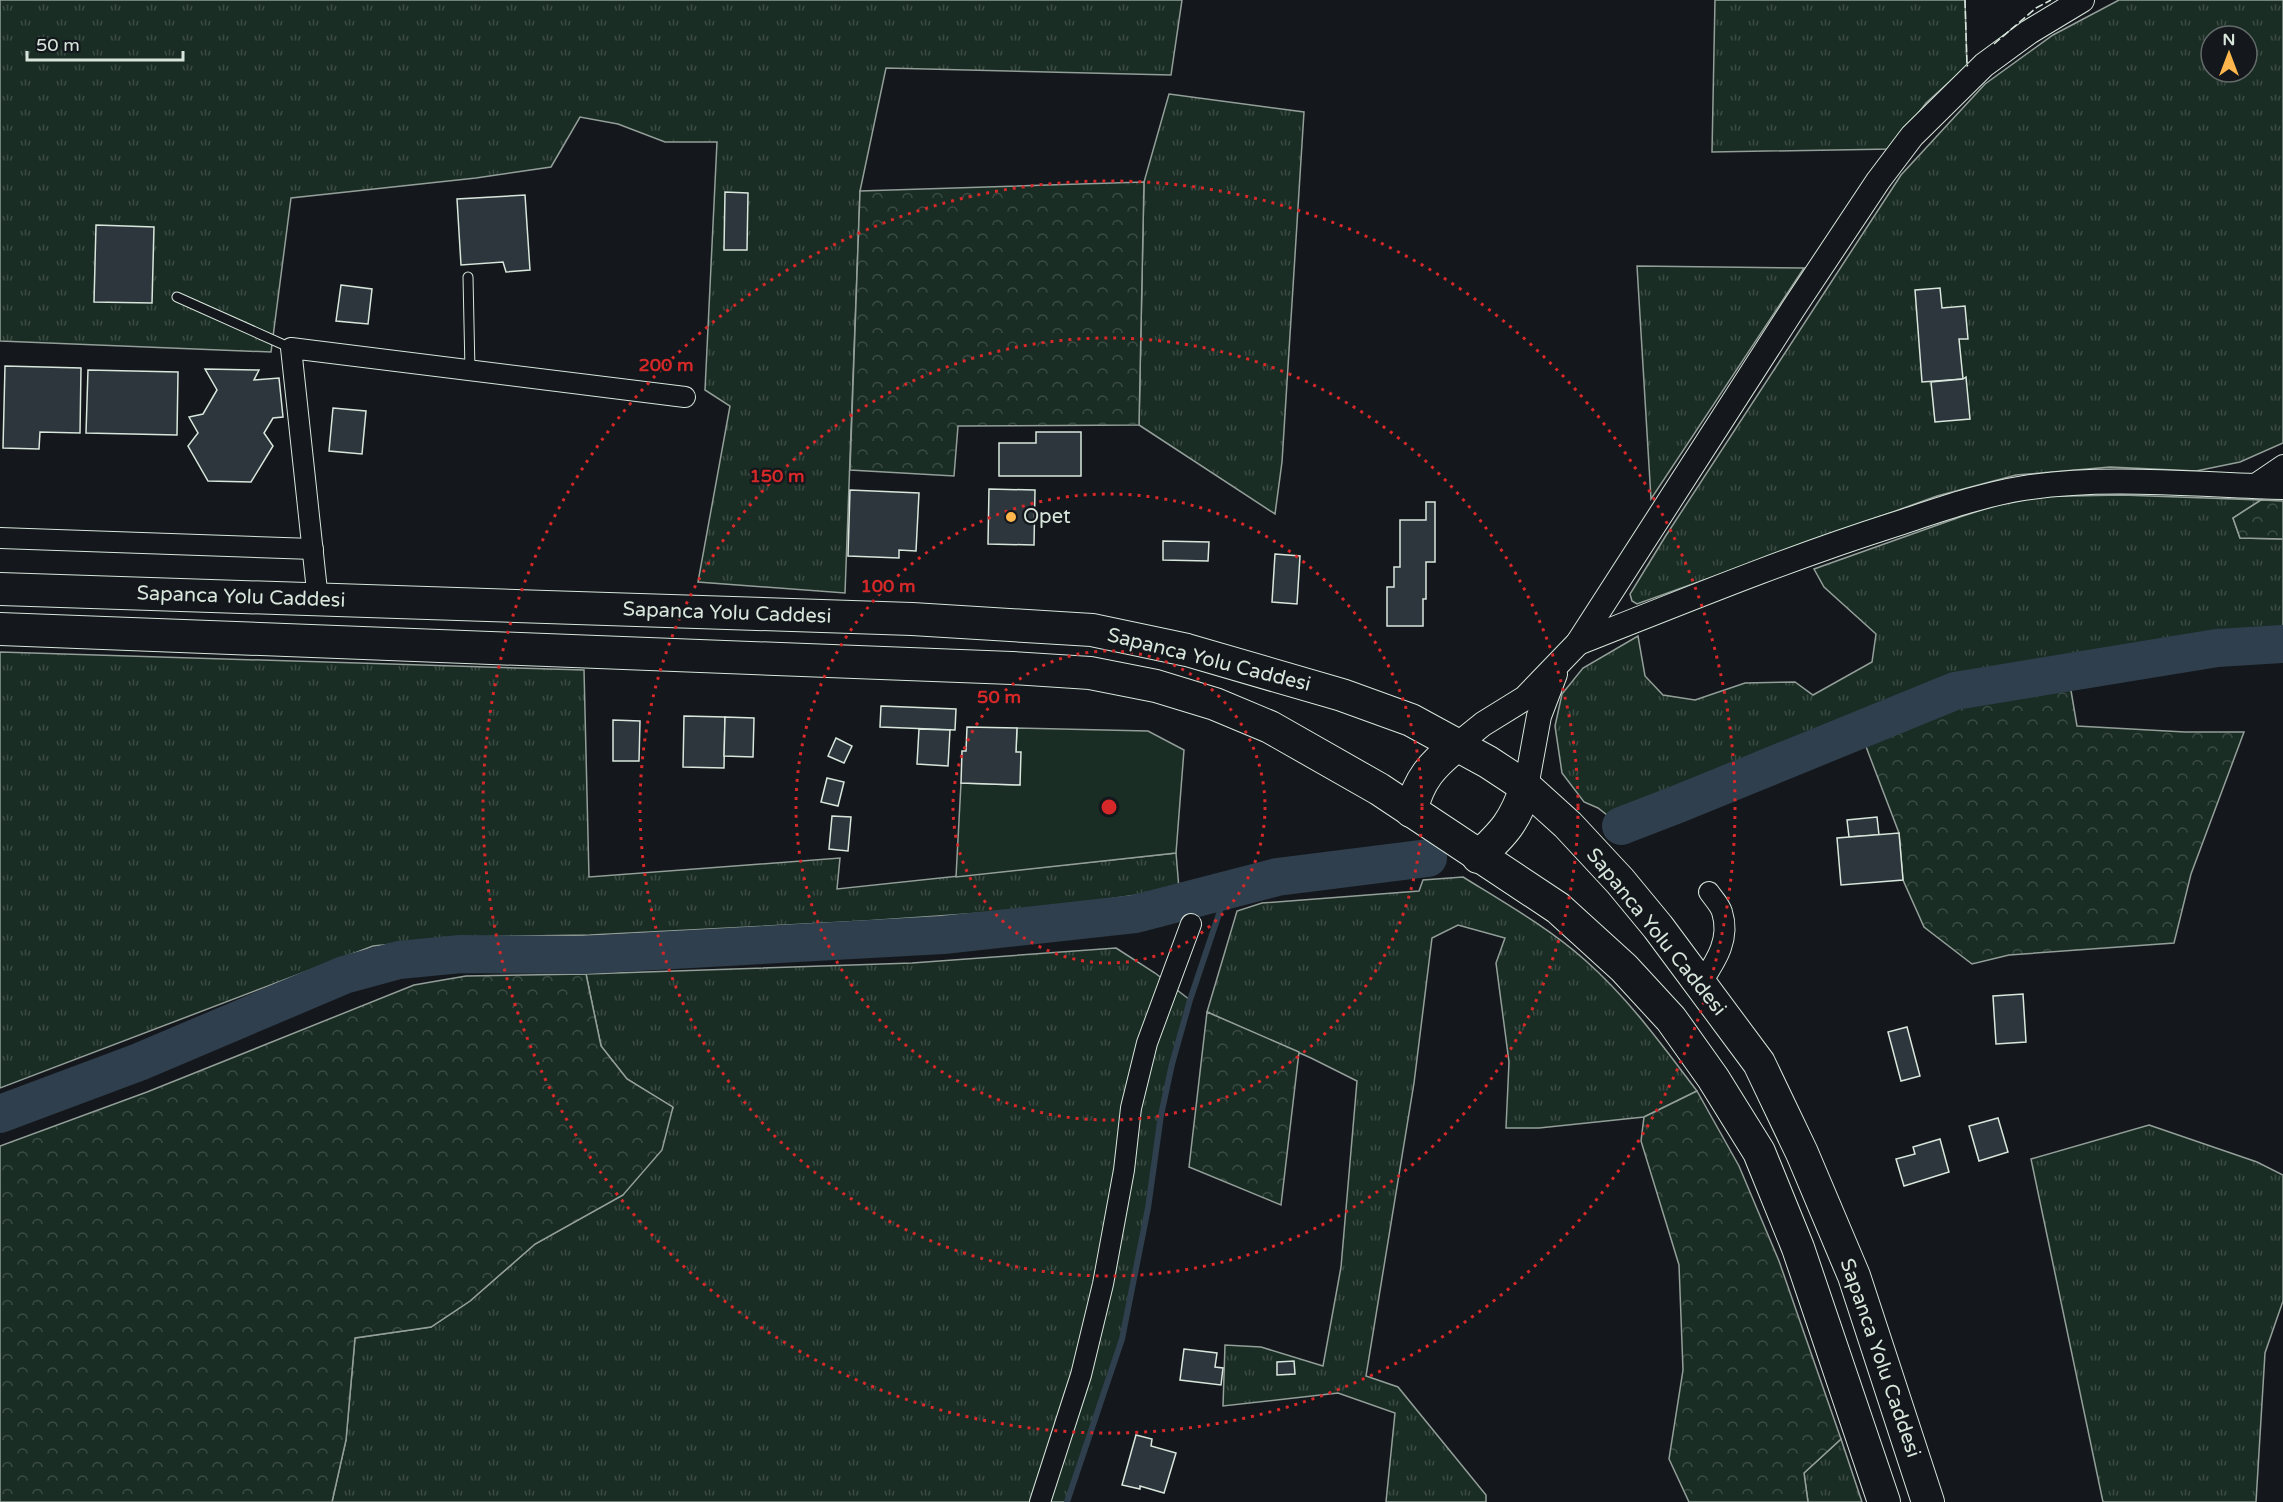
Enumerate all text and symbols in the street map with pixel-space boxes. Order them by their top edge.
scale bar [27,24,183,62]
north arrow [2199,24,2259,84]
text: N [2223,30,2235,50]
text: 50 m [36,34,80,56]
text: 200 m [638,354,694,376]
text: 150 m [749,465,805,487]
place label: Opet [1023,505,1071,529]
marker: Opet [1004,510,1018,524]
text: 100 m [860,575,916,597]
street label: Sapanca Yolu Caddesi [136,581,346,613]
street label: Sapanca Yolu Caddesi [622,597,832,629]
street label: Sapanca Yolu Caddesi [1105,623,1313,697]
text: 50 m [977,686,1021,708]
centre of rings [1099,797,1119,817]
street label: Sapanca Yolu Caddesi [1581,843,1731,1021]
street label: Sapanca Yolu Caddesi [1835,1255,1925,1461]

